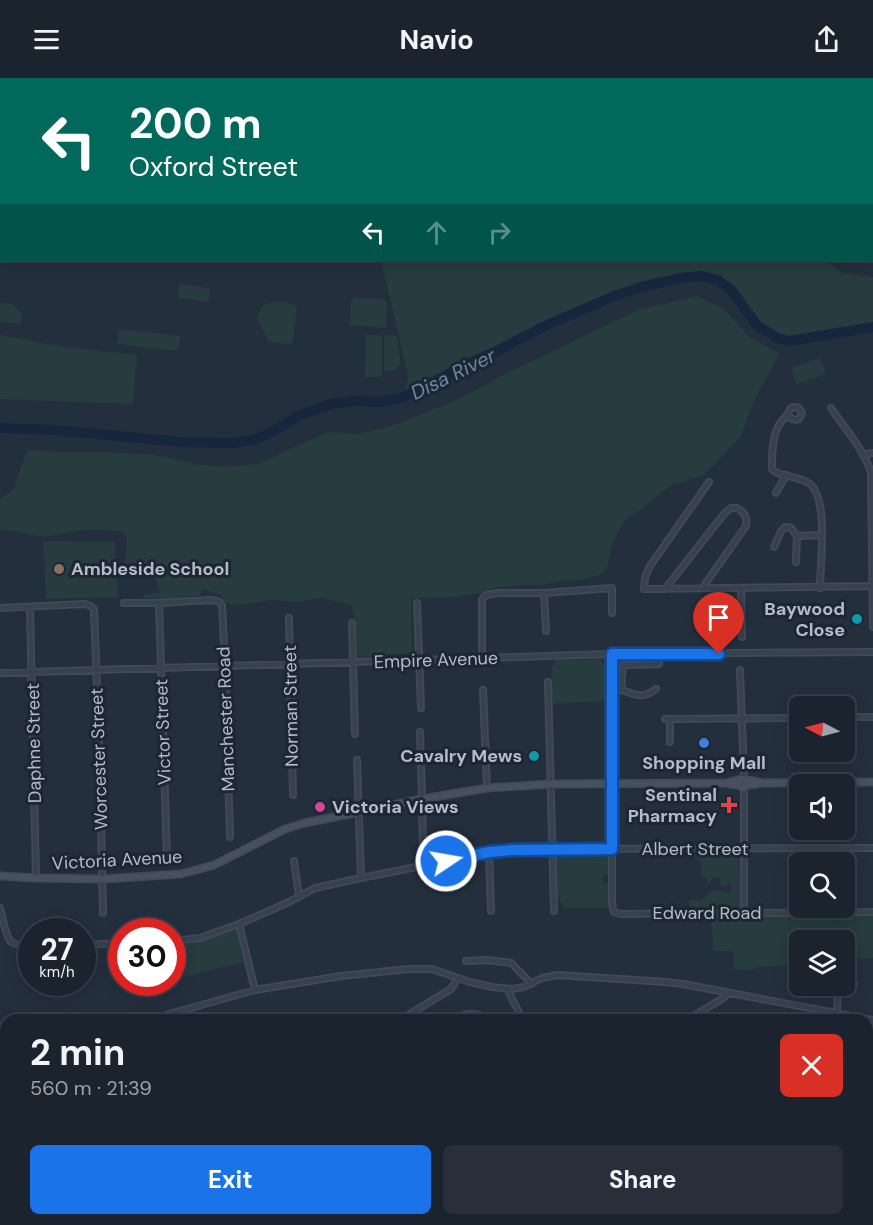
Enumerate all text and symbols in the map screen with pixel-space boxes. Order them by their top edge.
text: Navio [399,22,474,57]
icon: menu [30,23,63,56]
icon: share [810,23,843,56]
text: 200 m [129,96,262,151]
icon: left [30,102,108,180]
text: Oxford Street [129,149,298,184]
icon: left [357,216,390,249]
icon: ahead [420,216,453,249]
icon: right [483,216,516,249]
water label: Disa River [406,342,500,406]
place label: Ambleside School [71,557,229,581]
marker: Ambleside School [52,562,66,576]
pin [693,592,744,654]
place label: Baywood Close [764,597,845,642]
icon: arrive [702,601,735,634]
marker: Baywood Close [850,612,864,626]
street label: Norman Street [278,645,304,767]
street label: Manchester Road [211,646,241,792]
street label: Empire Avenue [373,646,499,674]
street label: Victor Street [149,678,177,786]
street label: Daphne Street [21,683,47,803]
street label: Worcester Street [85,688,113,830]
north arrow [789,696,855,762]
map controls [789,696,855,996]
marker: Shopping Mall [697,736,711,750]
place label: Cavalry Mews [400,744,522,768]
marker: Cavalry Mews [527,749,541,763]
place label: Shopping Mall [642,751,766,775]
button: sound [789,774,855,840]
place label: Sentinal Pharmacy [628,783,717,828]
place label: Victoria Views [332,795,459,819]
marker: Sentinal Pharmacy [722,798,736,812]
marker: Victoria Views [313,800,327,814]
position arrow [414,829,478,893]
street label: Albert Street [642,837,748,861]
street label: Victoria Avenue [51,845,183,875]
button: search [789,852,855,918]
street label: Edward Road [653,901,761,925]
speed limit sign: 30 [108,918,186,996]
text: 27 [40,930,74,969]
button: layers [789,930,855,996]
text: km/h [39,962,75,982]
text: 2 min [30,1029,125,1076]
button: close [780,1034,843,1097]
text: 560 m · 21:39 [30,1075,152,1101]
button: Exit [30,1145,431,1214]
button: Share [443,1145,843,1214]

